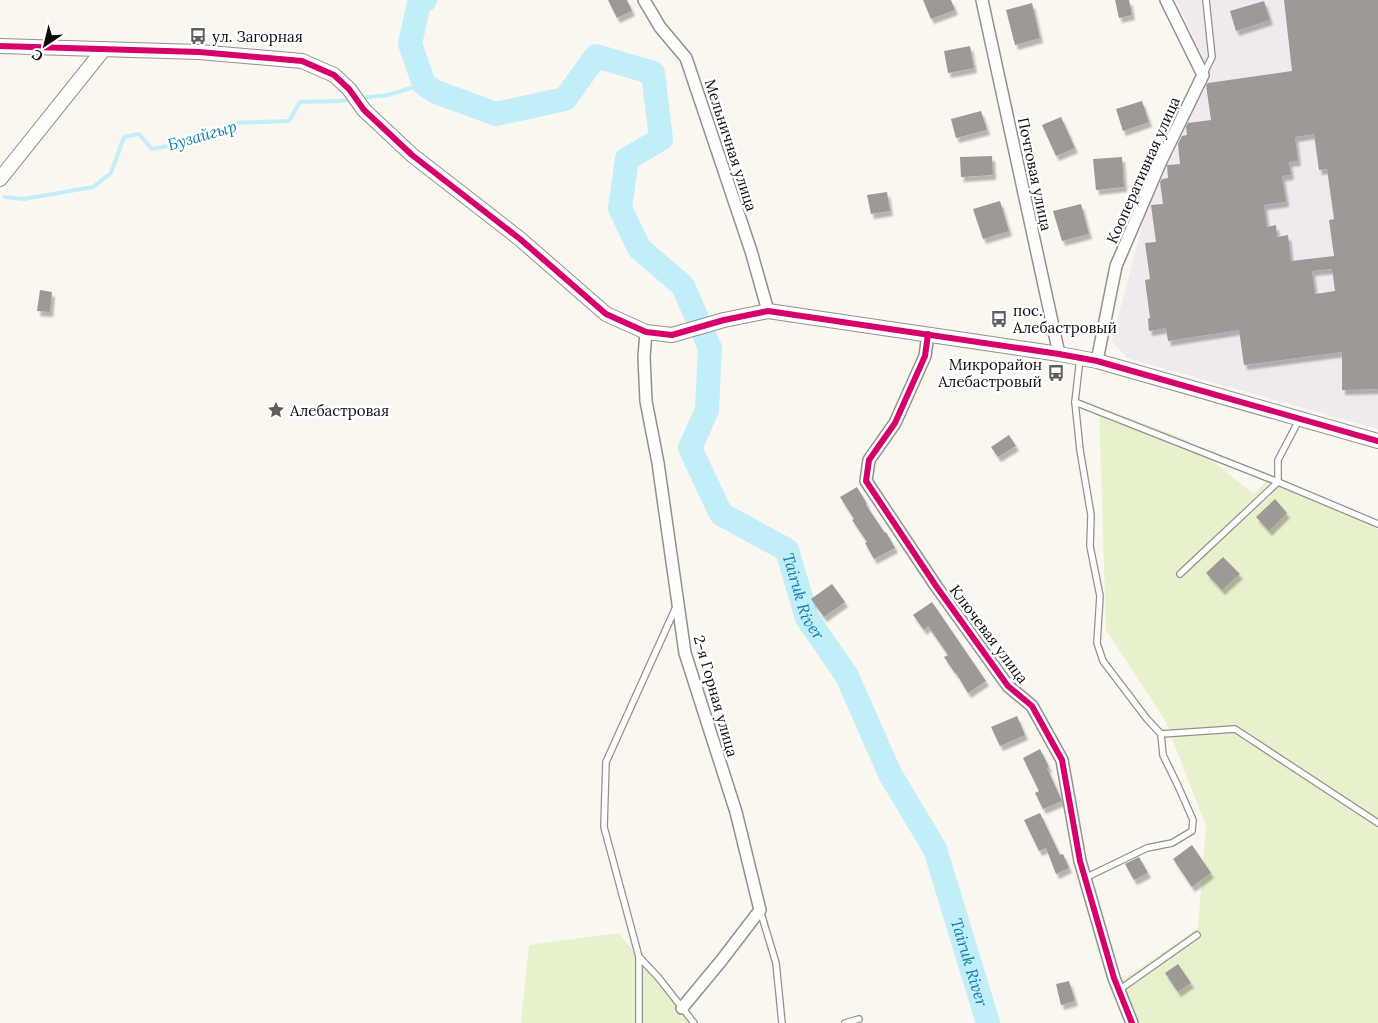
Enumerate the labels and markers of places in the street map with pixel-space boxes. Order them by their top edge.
bus stop icon: ул. Загорная [188,26,208,46]
place label: ул. Загорная [212,27,303,46]
place label: пос. Алебастровый [1012,301,1117,337]
bus stop icon: пос. Алебастровый [989,309,1009,329]
place label: Микрорайон Алебастровый [937,355,1042,391]
bus stop icon: Микрорайон Алебастровый [1046,363,1066,383]
place icon: Алебастровая [266,400,286,420]
place label: Алебастровая [289,401,389,420]

